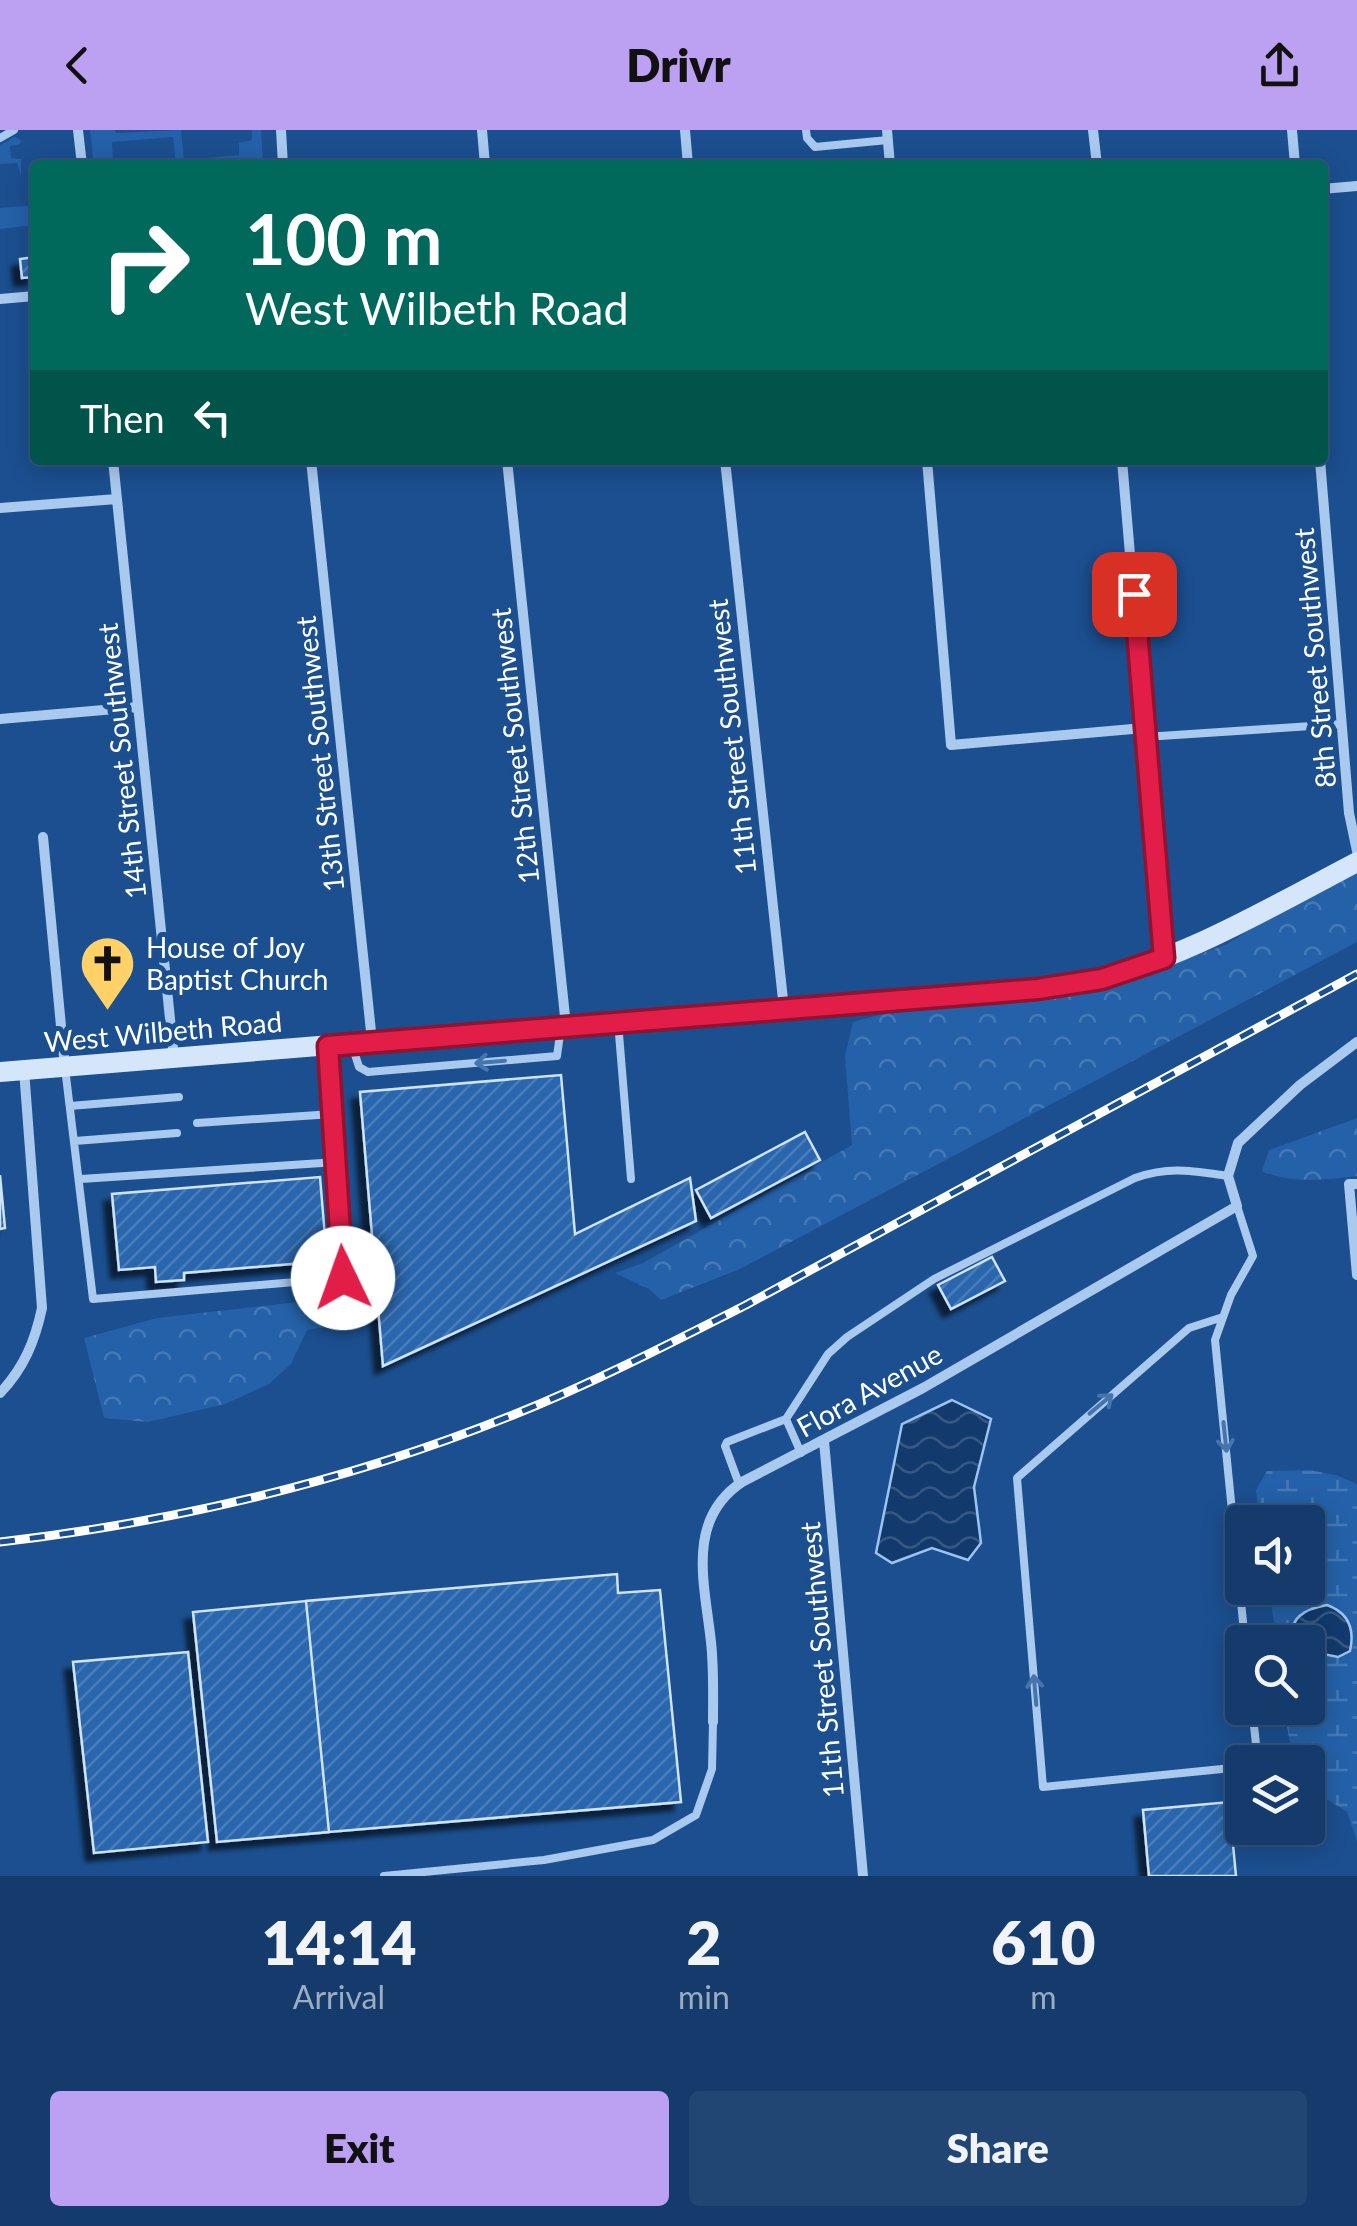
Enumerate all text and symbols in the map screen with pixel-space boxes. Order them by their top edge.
icon: back [50,38,105,93]
text: Drivr [626,38,731,92]
icon: share [1252,38,1307,93]
text: 100 m [245,196,442,280]
icon: right [80,200,210,330]
text: West Wilbeth Road [245,281,629,335]
icon: left [185,390,240,445]
text: Then [80,395,165,441]
street label: 8th Street Southwest [1286,527,1342,789]
pin [1092,552,1177,637]
icon: arrive [1107,567,1162,622]
street label: 11th Street Southwest [700,597,762,877]
street label: 12th Street Southwest [483,606,545,886]
street label: 13th Street Southwest [288,614,350,894]
street label: 14th Street Southwest [90,621,152,901]
place label: House of Joy Baptist Church [146,930,328,996]
church icon: House of Joy Baptist Church [77,933,137,1012]
street label: West Wilbeth Road [43,1004,283,1058]
one-way arrow [474,1052,506,1071]
position arrow [291,1226,395,1330]
street label: Flora Avenue [790,1336,948,1444]
one-way arrow [1088,1392,1113,1415]
one-way arrow [1215,1420,1234,1452]
map controls [1225,1505,1325,1845]
button: sound [1225,1505,1325,1605]
street label: 11th Street Southwest [792,1520,850,1800]
button: search [1225,1625,1325,1725]
one-way arrow [1025,1674,1044,1707]
button: layers [1225,1745,1325,1845]
text: 14:14 [261,1906,417,1978]
text: 2 [686,1906,721,1978]
text: 610 [991,1906,1096,1978]
text: Arrival [293,1977,385,2016]
text: min [678,1977,730,2016]
text: m [1030,1977,1057,2016]
button: Exit [50,2091,669,2206]
button: Share [689,2091,1307,2206]

